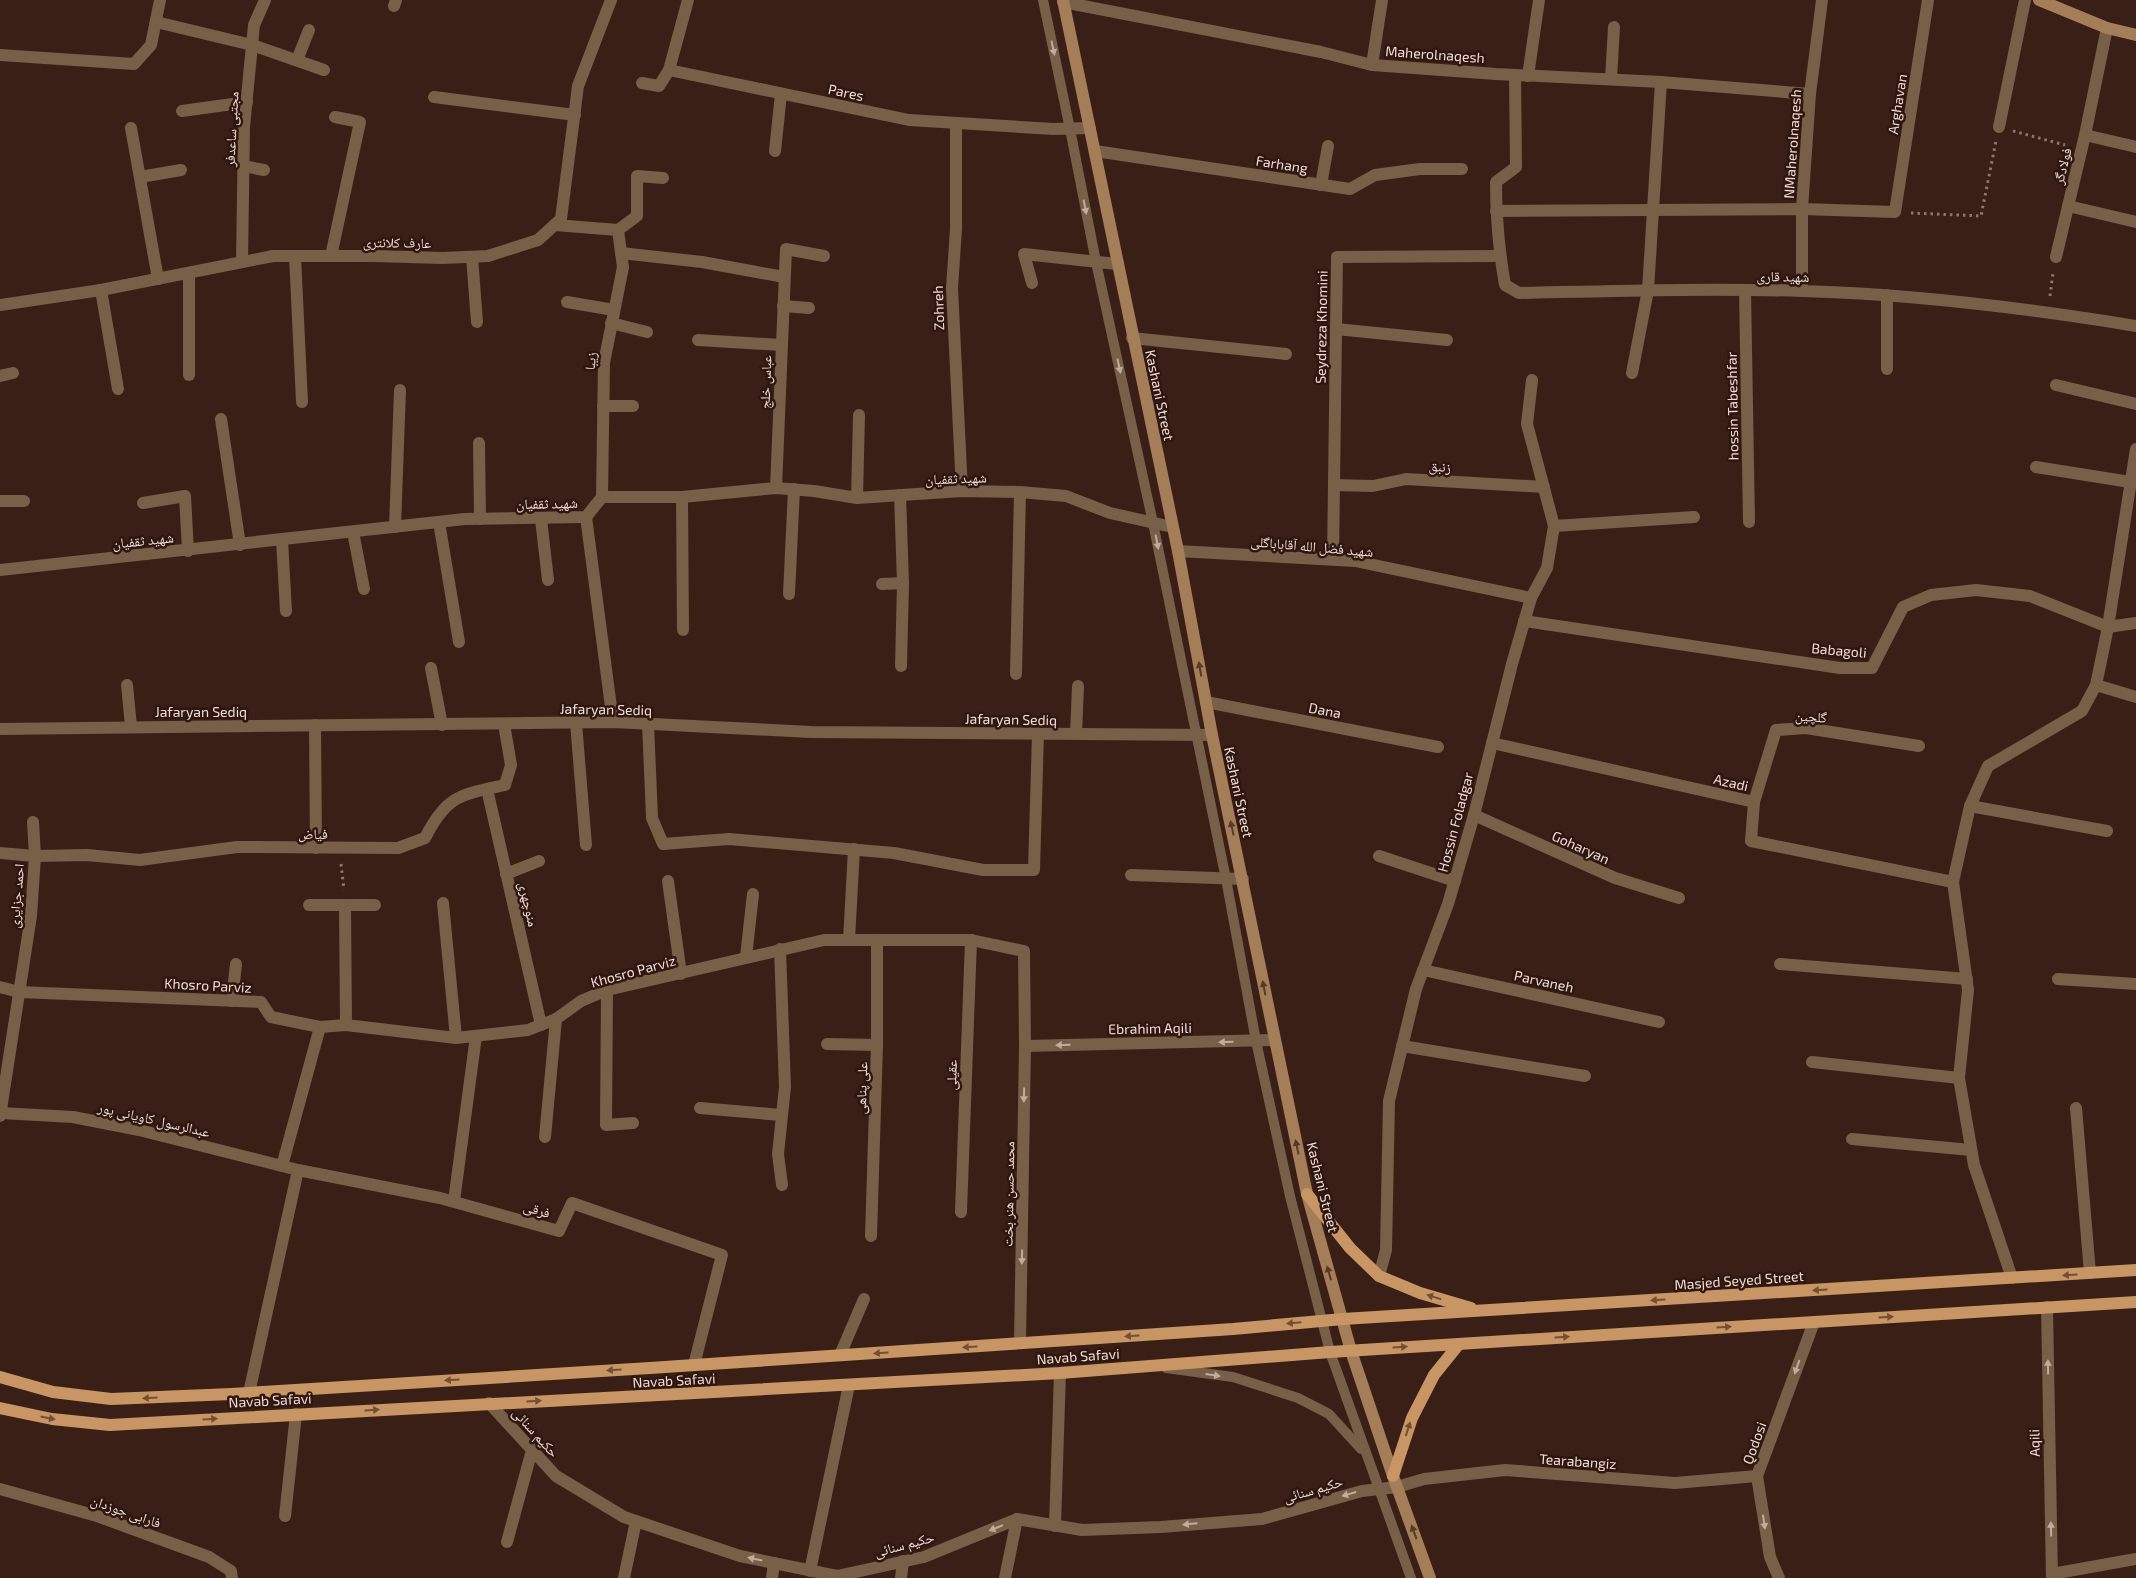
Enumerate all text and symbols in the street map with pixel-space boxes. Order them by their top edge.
one-way arrow [1049,40,1057,55]
street label: Maherolnaqesh [1385,42,1485,66]
street label: Arghavan [1884,73,1910,135]
street label: Pares [827,80,865,104]
street label: NMaherolnaqesh [1780,89,1804,199]
street label: مجتبی ساعدفر [220,91,242,168]
street label: فولادگر [2049,146,2076,187]
street label: Farhang [1255,152,1309,177]
one-way arrow [1082,199,1090,215]
street label: عارف کلانتری [363,233,431,252]
street label: شهید قاری [1756,267,1810,286]
street label: Seydreza Khomini [1312,270,1330,384]
street label: Zohreh [929,285,947,331]
street label: Kashani Street [1142,348,1178,442]
street label: زیبا [581,351,600,371]
street label: hossin Tabeshfar [1723,351,1741,460]
street label: عباس خلج [756,355,776,409]
one-way arrow [1115,358,1123,374]
street label: زنبق [1428,457,1452,477]
street label: شهید ثقفیان [925,468,987,489]
street label: شهید ثقفیان [516,494,578,513]
street label: شهید ثقفیان [111,528,175,553]
street label: شهید فضل الله آقاباباگلی [1250,532,1374,561]
one-way arrow [1153,534,1161,549]
street label: Babagoli [1811,639,1867,661]
one-way arrow [1195,661,1203,677]
street label: Dana [1307,699,1343,721]
street label: Jafaryan Sediq [560,700,652,718]
street label: Jafaryan Sediq [155,703,247,720]
street label: گلچین [1794,706,1828,727]
street label: Jafaryan Sediq [965,710,1057,728]
street label: Kashani Street [1221,745,1257,839]
street label: Hossin Foladgar [1434,770,1477,874]
street label: Azadi [1712,770,1750,794]
one-way arrow [1228,821,1236,836]
street label: فیاض [298,825,328,843]
street label: Goharyan [1550,827,1612,867]
street label: احمد جزایری [5,863,28,929]
street label: منوچهری [515,880,542,928]
street label: Khosro Parviz [589,951,677,991]
street label: Parvaneh [1513,966,1575,996]
street label: Khosro Parviz [164,974,252,996]
one-way arrow [1260,979,1268,995]
street label: Ebrahim Aqili [1108,1019,1192,1037]
one-way arrow [1218,1038,1234,1046]
one-way arrow [1055,1041,1071,1049]
street label: عقیلی [942,1059,961,1091]
street label: علی پناهی [852,1062,872,1115]
one-way arrow [1020,1087,1028,1103]
street label: عبدالرسول کاویانی پور [95,1098,212,1141]
one-way arrow [1293,1139,1301,1154]
street label: Kashani Street [1304,1140,1342,1234]
street label: محمد حسن هنر بخت [999,1141,1018,1247]
street label: فرقی [521,1197,552,1222]
one-way arrow [1017,1249,1025,1265]
one-way arrow [1325,1265,1333,1280]
street label: Masjed Seyed Street [1674,1267,1804,1293]
one-way arrow [2062,1271,2078,1279]
one-way arrow [1812,1287,1828,1295]
one-way arrow [1427,1292,1442,1300]
one-way arrow [1650,1296,1666,1304]
one-way arrow [1879,1313,1895,1321]
one-way arrow [1286,1320,1302,1328]
one-way arrow [1716,1323,1732,1331]
one-way arrow [1124,1332,1140,1340]
one-way arrow [1554,1333,1570,1341]
one-way arrow [962,1343,978,1351]
one-way arrow [1392,1343,1408,1351]
street label: Navab Safavi [1036,1345,1120,1367]
one-way arrow [873,1349,889,1357]
one-way arrow [2044,1359,2052,1375]
one-way arrow [1793,1360,1800,1375]
one-way arrow [606,1367,622,1375]
street label: Navab Safavi [632,1369,716,1391]
one-way arrow [1206,1371,1222,1379]
one-way arrow [444,1377,460,1385]
street label: Navab Safavi [228,1389,312,1411]
one-way arrow [142,1394,158,1402]
one-way arrow [526,1397,542,1405]
street label: حکیم سنائی [508,1404,563,1462]
one-way arrow [364,1405,380,1413]
one-way arrow [40,1414,55,1422]
one-way arrow [202,1414,218,1422]
street label: Qodosi [1739,1419,1769,1467]
one-way arrow [1405,1422,1412,1437]
street label: Aqili [2025,1429,2043,1457]
street label: Tearabangiz [1539,1450,1617,1472]
street label: حکیم سنائی [1281,1472,1345,1508]
one-way arrow [1342,1490,1357,1498]
street label: فارابی جوزدان [88,1491,163,1532]
one-way arrow [1761,1515,1769,1531]
one-way arrow [1182,1521,1198,1529]
one-way arrow [2047,1521,2055,1537]
one-way arrow [989,1524,1003,1532]
one-way arrow [1410,1524,1418,1539]
street label: حکیم سنائی [872,1528,936,1562]
one-way arrow [748,1555,763,1563]

